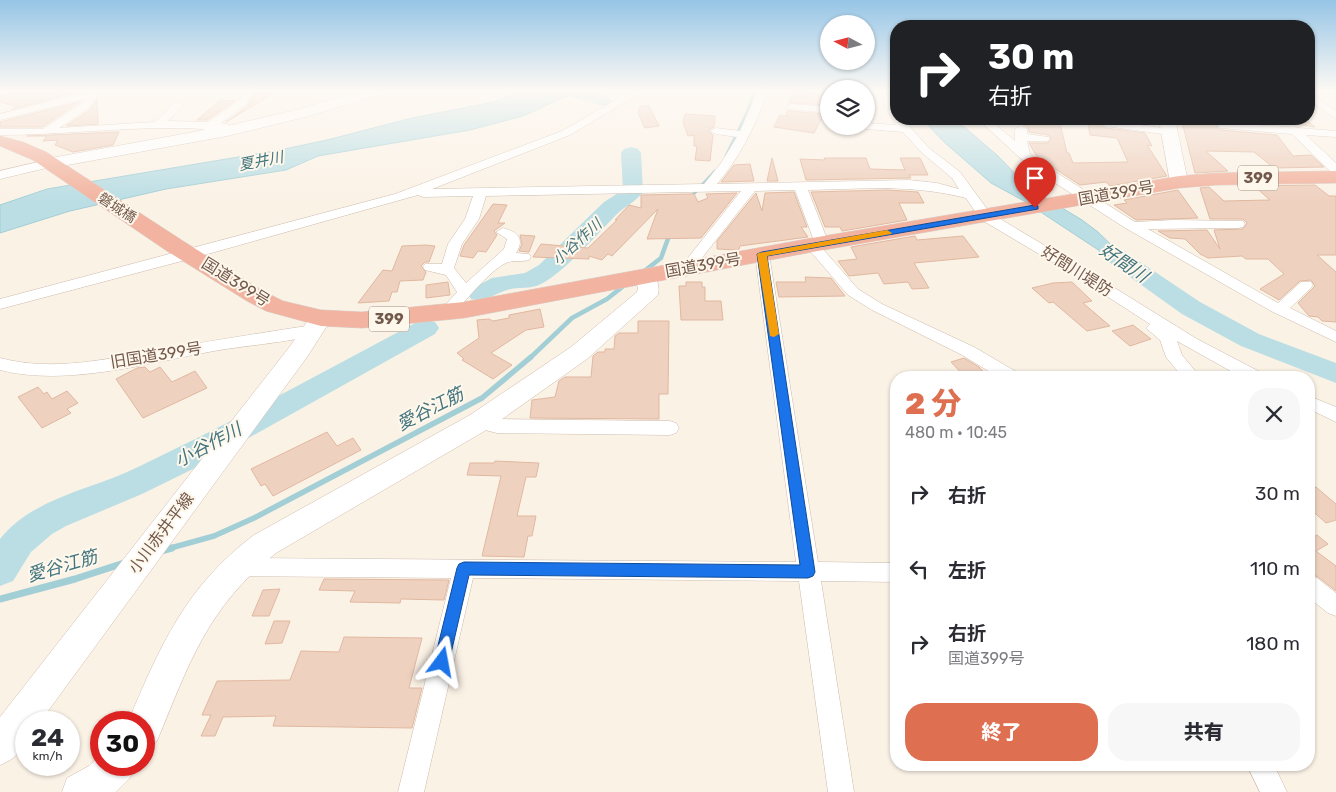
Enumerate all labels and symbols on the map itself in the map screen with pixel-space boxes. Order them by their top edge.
north arrow [820,15,875,70]
water label: 夏井川 [237,147,287,174]
pin [1014,157,1056,208]
road number: 399 [1238,166,1278,190]
street label: 国道399号 [1077,177,1155,209]
street label: 磐城橋 [95,189,139,227]
water label: 小谷作川 [549,214,607,269]
water label: 好間川 [1095,239,1154,288]
street label: 好間川堤防 [1038,242,1116,300]
street label: 国道399号 [664,249,742,281]
street label: 国道399号 [198,254,274,310]
road number: 399 [369,306,409,332]
street label: 旧国道399号 [109,338,203,372]
water label: 愛谷江筋 [393,381,470,435]
water label: 小谷作川 [171,417,247,472]
street label: 小川赤井平線 [125,489,197,577]
water label: 愛谷江筋 [24,545,103,586]
position arrow [415,635,467,687]
speed limit sign: 30 [90,711,155,776]

